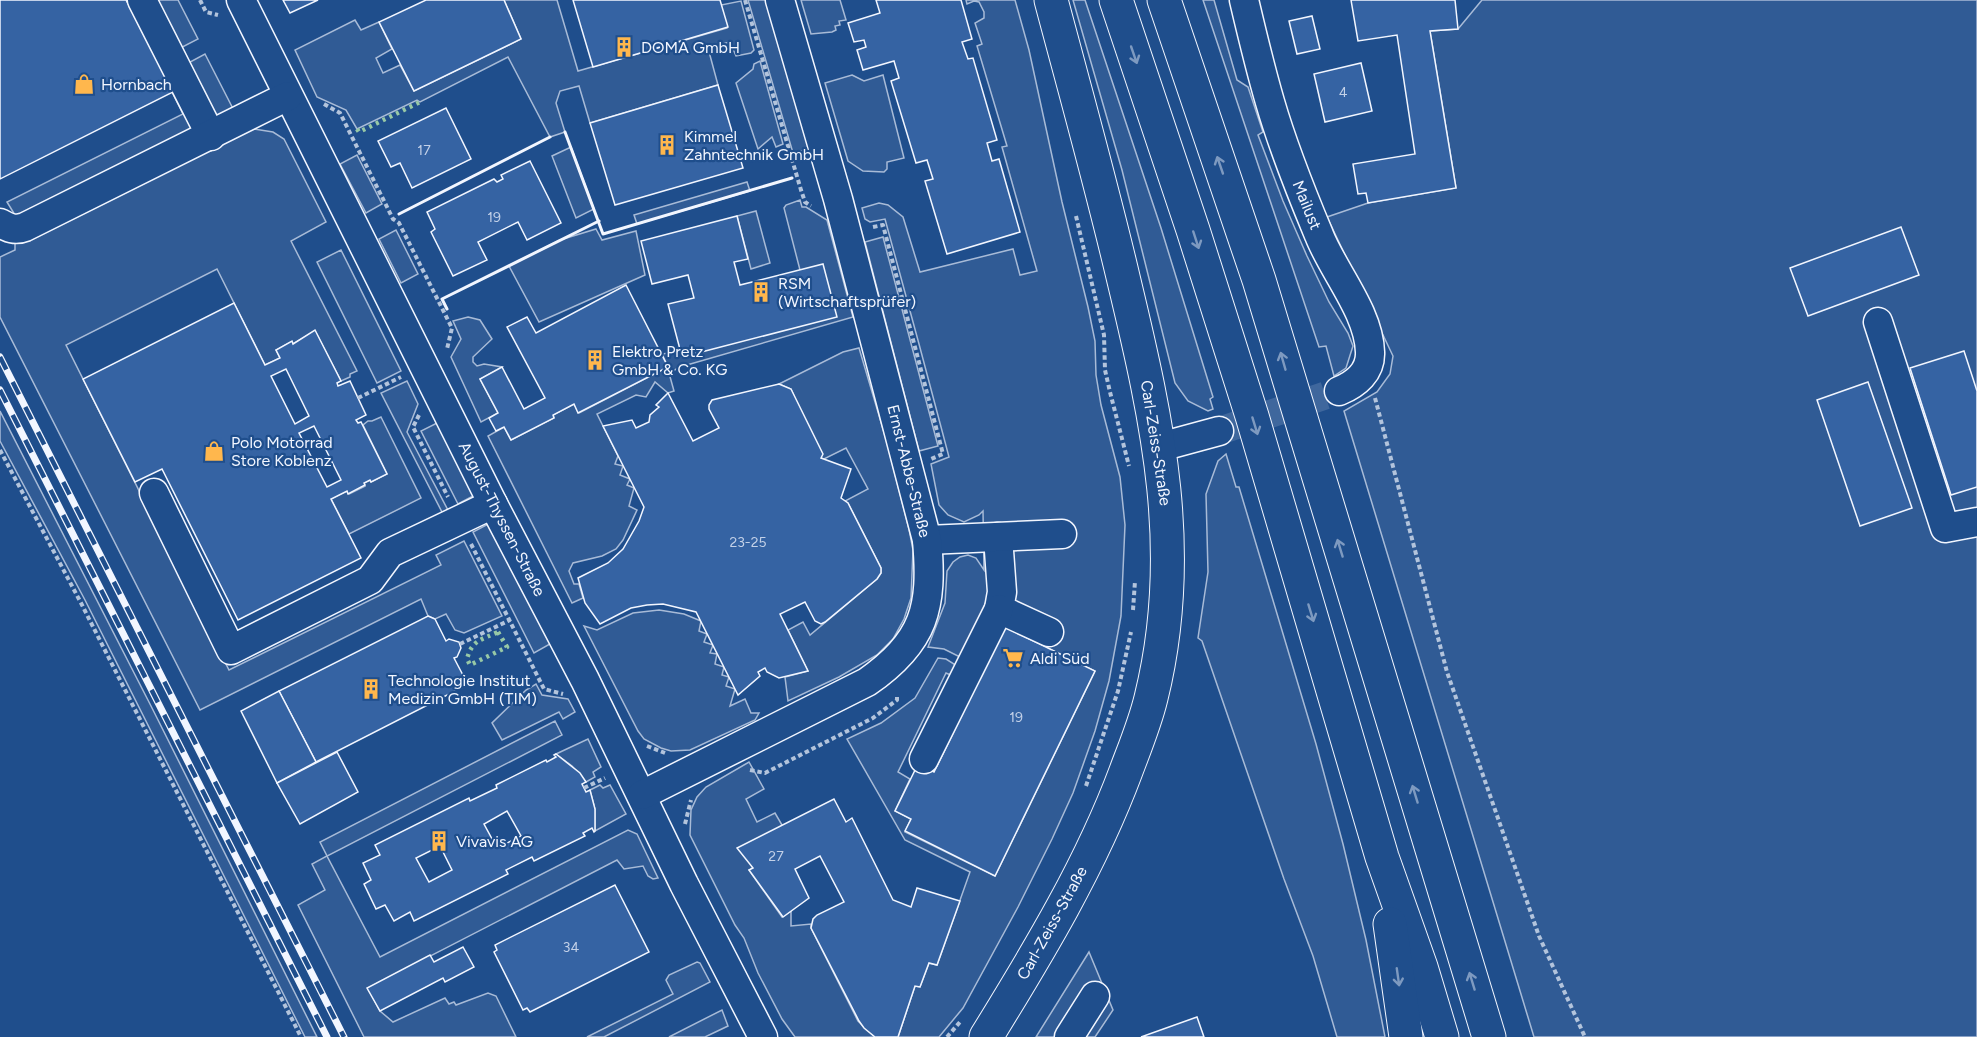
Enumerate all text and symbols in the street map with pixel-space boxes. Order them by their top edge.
building icon: DOMA GmbH [612,35,636,59]
place label: DOMA GmbH [641,38,740,57]
one-way arrow [1130,46,1141,64]
shop icon: Hornbach [72,72,96,96]
place label: Hornbach [101,75,172,94]
house number: 4 [1339,84,1348,101]
place label: Kimmel Zahntechnik GmbH [684,127,824,164]
building icon: Kimmel Zahntechnik GmbH [655,133,679,157]
house number: 17 [417,142,431,159]
one-way arrow [1214,156,1225,175]
street label: Mailust [1289,178,1325,232]
house number: 19 [487,209,501,226]
one-way arrow [1191,230,1202,249]
place label: RSM (Wirtschaftsprüfer) [778,274,916,311]
building icon: RSM (Wirtschaftsprüfer) [749,280,773,304]
place label: Elektro Pretz GmbH & Co. KG [612,342,727,379]
building icon: Elektro Pretz GmbH & Co. KG [583,348,607,372]
one-way arrow [1277,352,1288,371]
street label: Carl-Zeiss-Straße [1137,379,1175,507]
street label: Ernst-Abbe-Straße [883,403,935,540]
one-way arrow [1250,416,1261,435]
place label: Polo Motorrad Store Koblenz [231,433,333,470]
shop icon: Polo Motorrad Store Koblenz [202,439,226,463]
street label: August-Thyssen-Straße [455,439,549,600]
house number: 23-25 [729,534,767,551]
one-way arrow [1333,539,1344,558]
one-way arrow [1306,603,1317,622]
supermarket icon: Aldi Süd [1001,646,1025,670]
place label: Aldi Süd [1030,649,1090,668]
place label: Technologie Institut Medizin GmbH (TIM) [388,671,537,708]
building icon: Technologie Institut Medizin GmbH (TIM) [359,677,383,701]
house number: 19 [1009,709,1023,726]
one-way arrow [1409,785,1420,804]
building icon: Vivavis AG [427,829,451,853]
place label: Vivavis AG [456,832,533,851]
house number: 27 [768,848,784,865]
street label: Carl-Zeiss-Straße [1013,863,1091,983]
house number: 34 [563,939,579,956]
one-way arrow [1392,967,1403,987]
one-way arrow [1466,972,1477,991]

